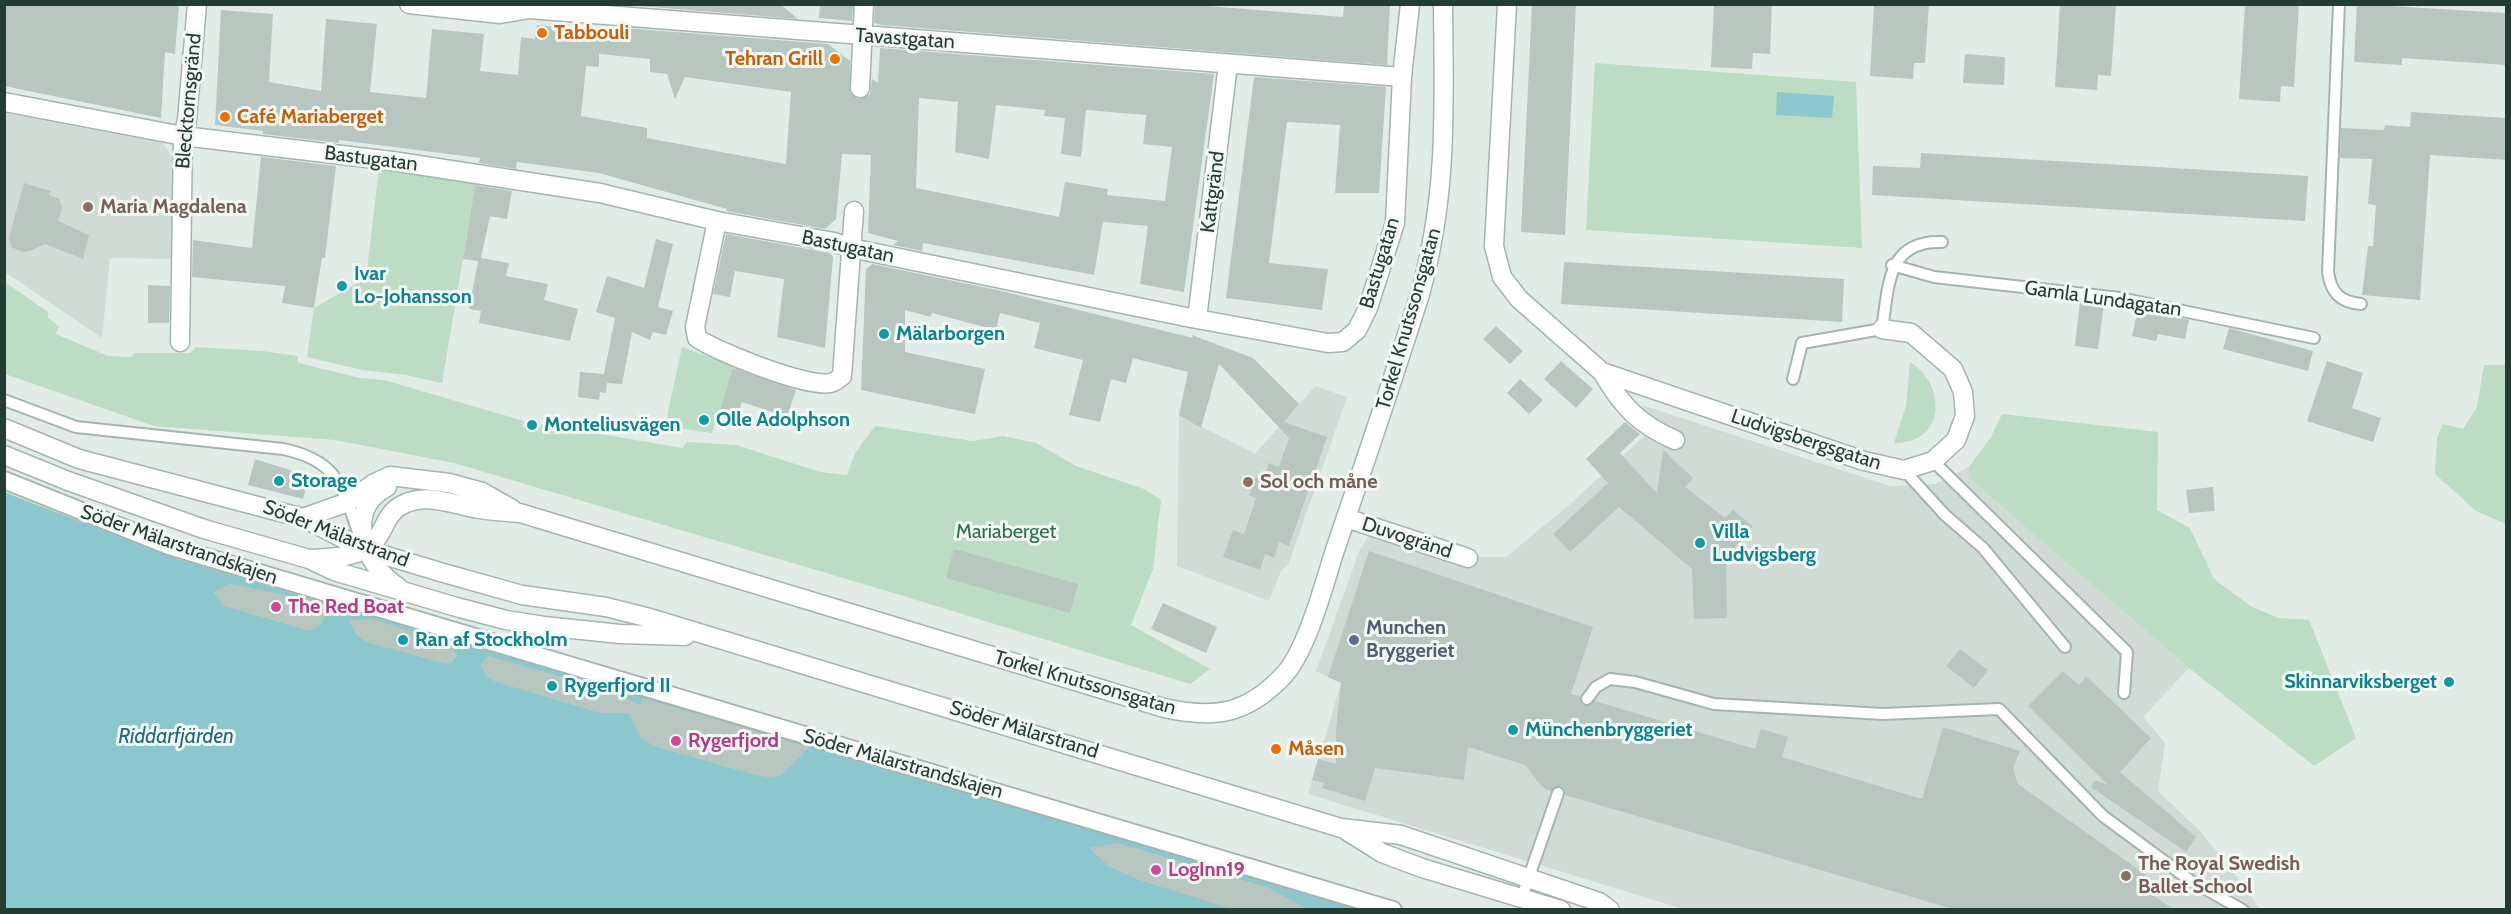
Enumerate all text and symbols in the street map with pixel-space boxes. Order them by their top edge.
place label: Tabbouli [554,21,629,45]
street label: Tavastgatan [854,24,956,54]
marker: Tabbouli [535,26,549,40]
street label: Blecktornsgränd [171,32,207,170]
place label: Tehran Grill [725,47,823,71]
marker: Tehran Grill [828,52,842,66]
place label: Café Mariaberget [237,105,384,129]
marker: Café Mariaberget [218,110,232,124]
street label: Bastugatan [323,141,419,177]
street label: Kattgränd [1196,150,1230,234]
place label: Maria Magdalena [100,195,247,219]
marker: Maria Magdalena [81,200,95,214]
street label: Bastugatan [1355,215,1405,311]
street label: Bastugatan [800,225,896,269]
street label: Torkel Knutssonsgatan [1372,225,1446,413]
place label: Ivar Lo-Johansson [354,262,472,309]
street label: Gamla Lundagatan [2023,276,2183,322]
marker: Ivar Lo-Johansson [335,279,349,293]
place label: Mälarborgen [896,322,1005,346]
marker: Mälarborgen [877,327,891,341]
street label: Ludvigsbergsgatan [1728,404,1884,476]
place label: Olle Adolphson [716,408,850,432]
place label: Monteliusvägen [544,413,681,437]
marker: Olle Adolphson [697,413,711,427]
marker: Monteliusvägen [525,418,539,432]
place label: Storage [291,469,357,493]
place label: Sol och måne [1260,470,1377,494]
marker: Storage [272,474,286,488]
marker: Sol och måne [1241,475,1255,489]
street label: Söder Mälarstrand [260,495,412,573]
street label: Söder Mälarstrandskajen [77,500,281,590]
street label: Duvogränd [1359,512,1455,564]
park label: Mariaberget [956,520,1056,544]
place label: Villa Ludvigsberg [1712,520,1816,567]
marker: Villa Ludvigsberg [1693,536,1707,550]
place label: The Red Boat [288,595,404,619]
marker: The Red Boat [269,600,283,614]
place label: Munchen Bryggeriet [1366,616,1454,663]
place label: Ran af Stockholm [415,628,568,652]
marker: Ran af Stockholm [396,633,410,647]
marker: Munchen Bryggeriet [1347,633,1361,647]
street label: Torkel Knutssonsgatan [991,646,1179,720]
place label: Skinnarviksberget [2284,670,2437,694]
place label: Rygerfjord II [564,674,671,698]
marker: Skinnarviksberget [2442,675,2456,689]
marker: Rygerfjord II [545,679,559,693]
street label: Söder Mälarstrand [947,696,1101,764]
place label: Münchenbryggeriet [1525,718,1692,742]
marker: Münchenbryggeriet [1506,723,1520,737]
water label: Riddarfjärden [118,724,234,750]
street label: Söder Mälarstrandskajen [800,724,1006,804]
place label: Rygerfjord [688,729,779,753]
marker: Rygerfjord [669,734,683,748]
place label: Måsen [1288,737,1344,761]
marker: Måsen [1269,742,1283,756]
place label: The Royal Swedish Ballet School [2138,852,2300,899]
place label: LogInn19 [1168,858,1245,882]
marker: LogInn19 [1149,863,1163,877]
marker: The Royal Swedish Ballet School [2119,869,2133,883]

